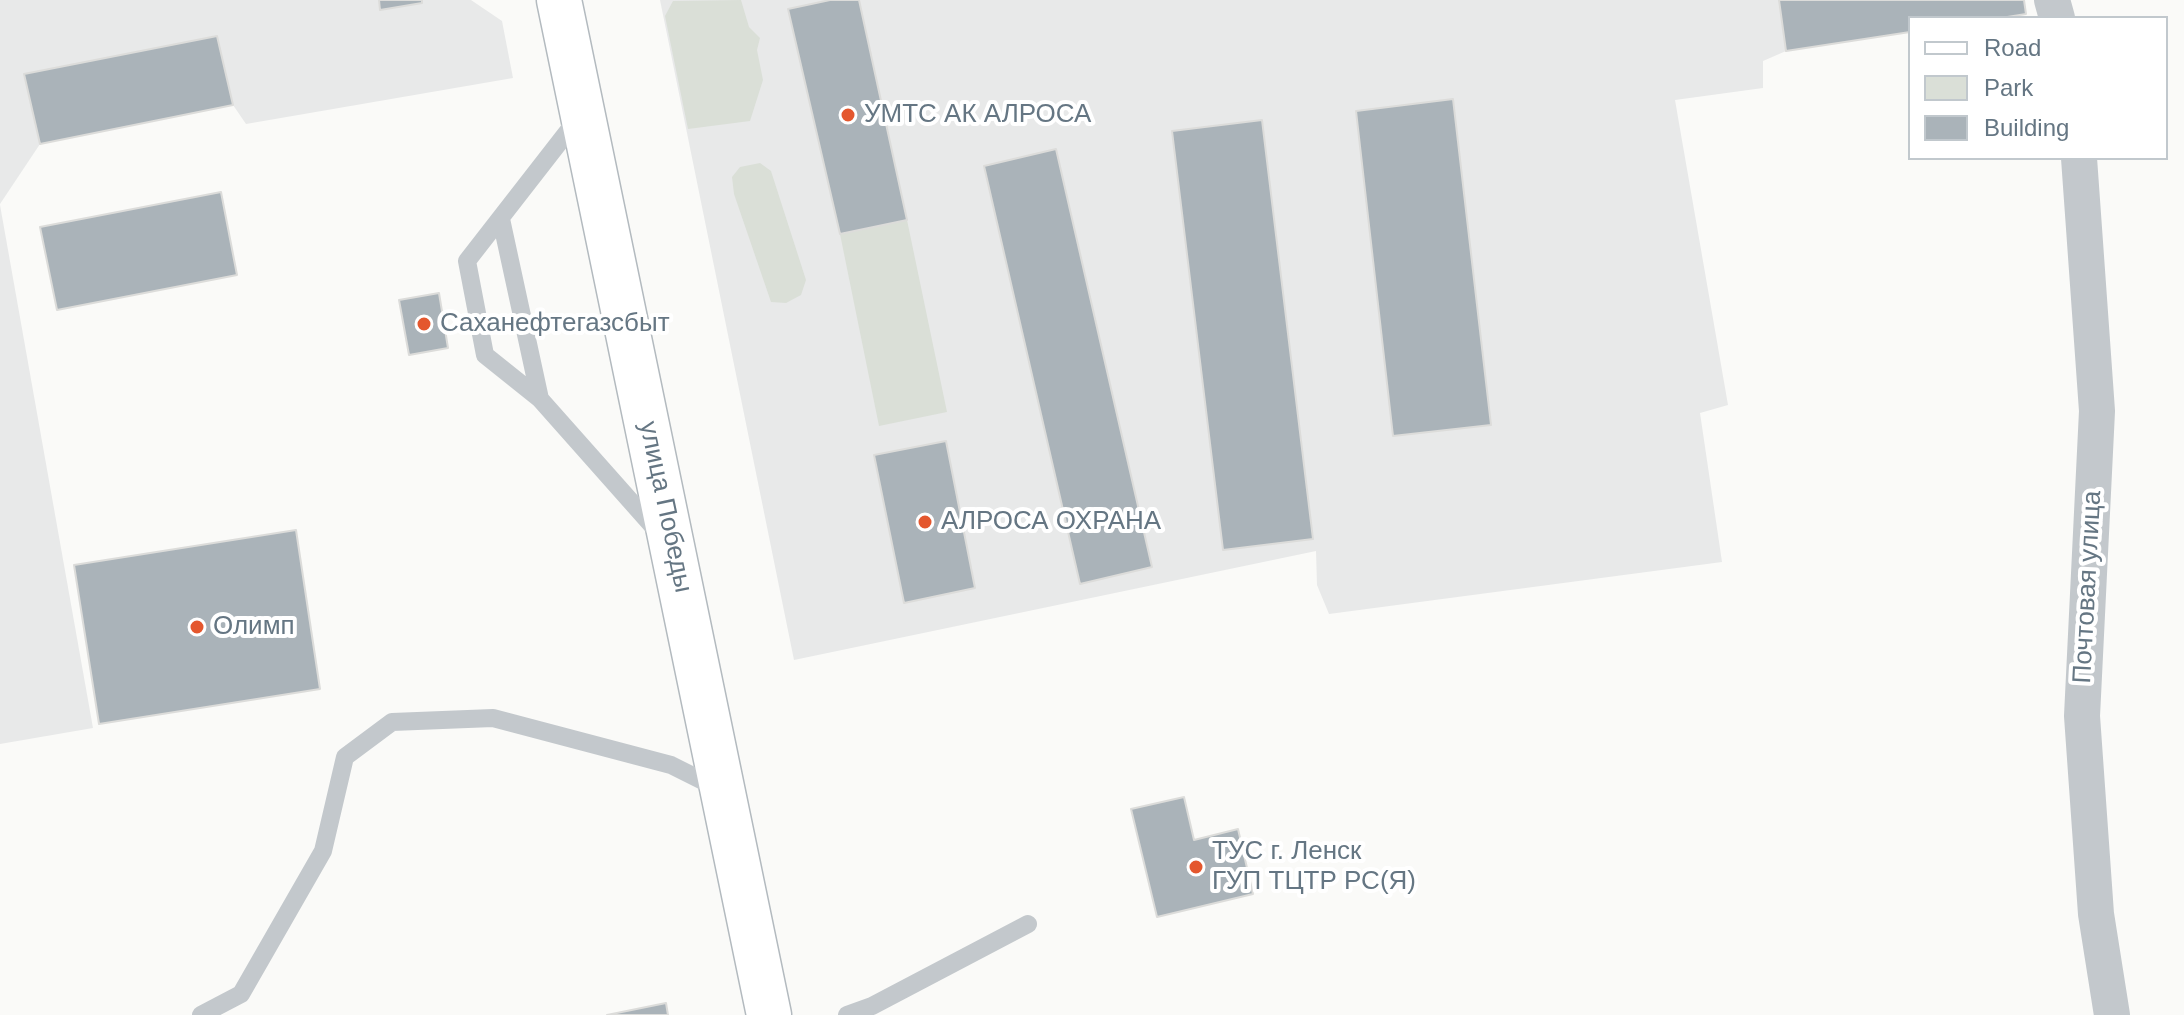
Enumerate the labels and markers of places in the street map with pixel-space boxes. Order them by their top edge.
place label: УМТС АК АЛРОСА [864,99,1091,131]
marker: УМТС АК АЛРОСА [839,106,857,124]
place label: Саханефтегазсбыт [440,308,670,340]
marker: Саханефтегазсбыт [415,315,433,333]
place label: АЛРОСА ОХРАНА [941,506,1161,538]
marker: АЛРОСА ОХРАНА [916,513,934,531]
place label: Олимп [213,611,295,643]
marker: Олимп [188,618,206,636]
place label: ТУС г. Ленск ГУП ТЦТР РС(Я) [1212,836,1416,898]
marker: ТУС г. Ленск ГУП ТЦТР РС(Я) [1187,858,1205,876]

